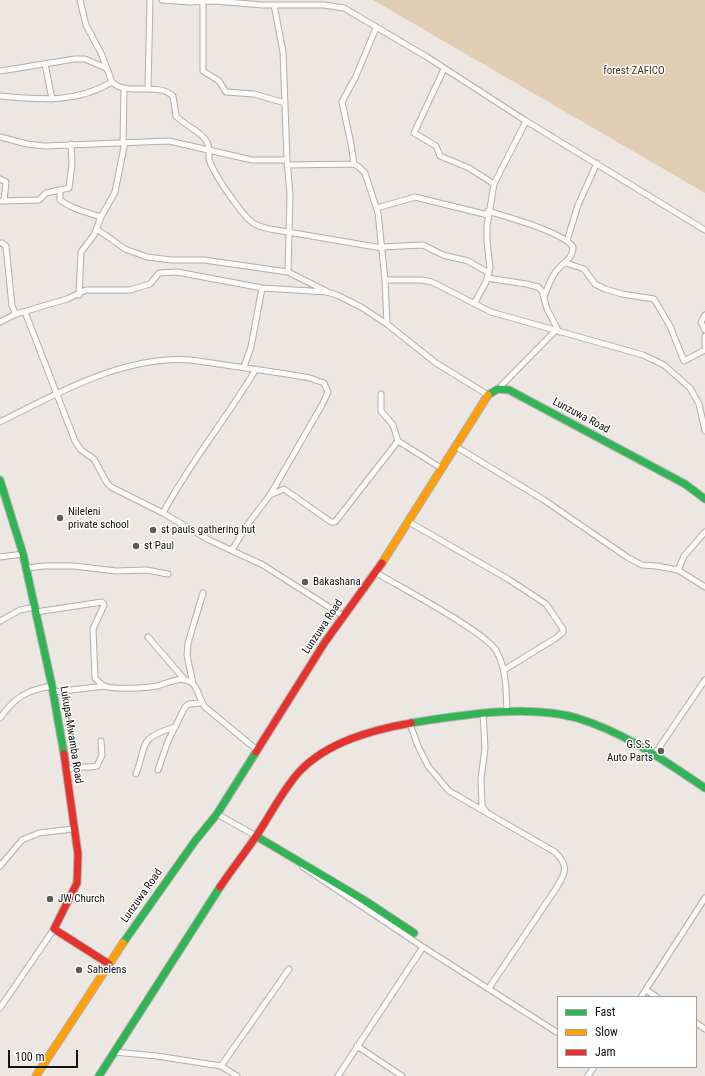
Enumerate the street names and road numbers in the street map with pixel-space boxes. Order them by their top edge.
street label: Lunzuwa Road [550,395,612,437]
street label: Lunzuwa Road [300,597,346,657]
street label: Lukupa-Mwamba Road [57,685,85,785]
street label: Lunzuwa Road [119,866,165,926]

